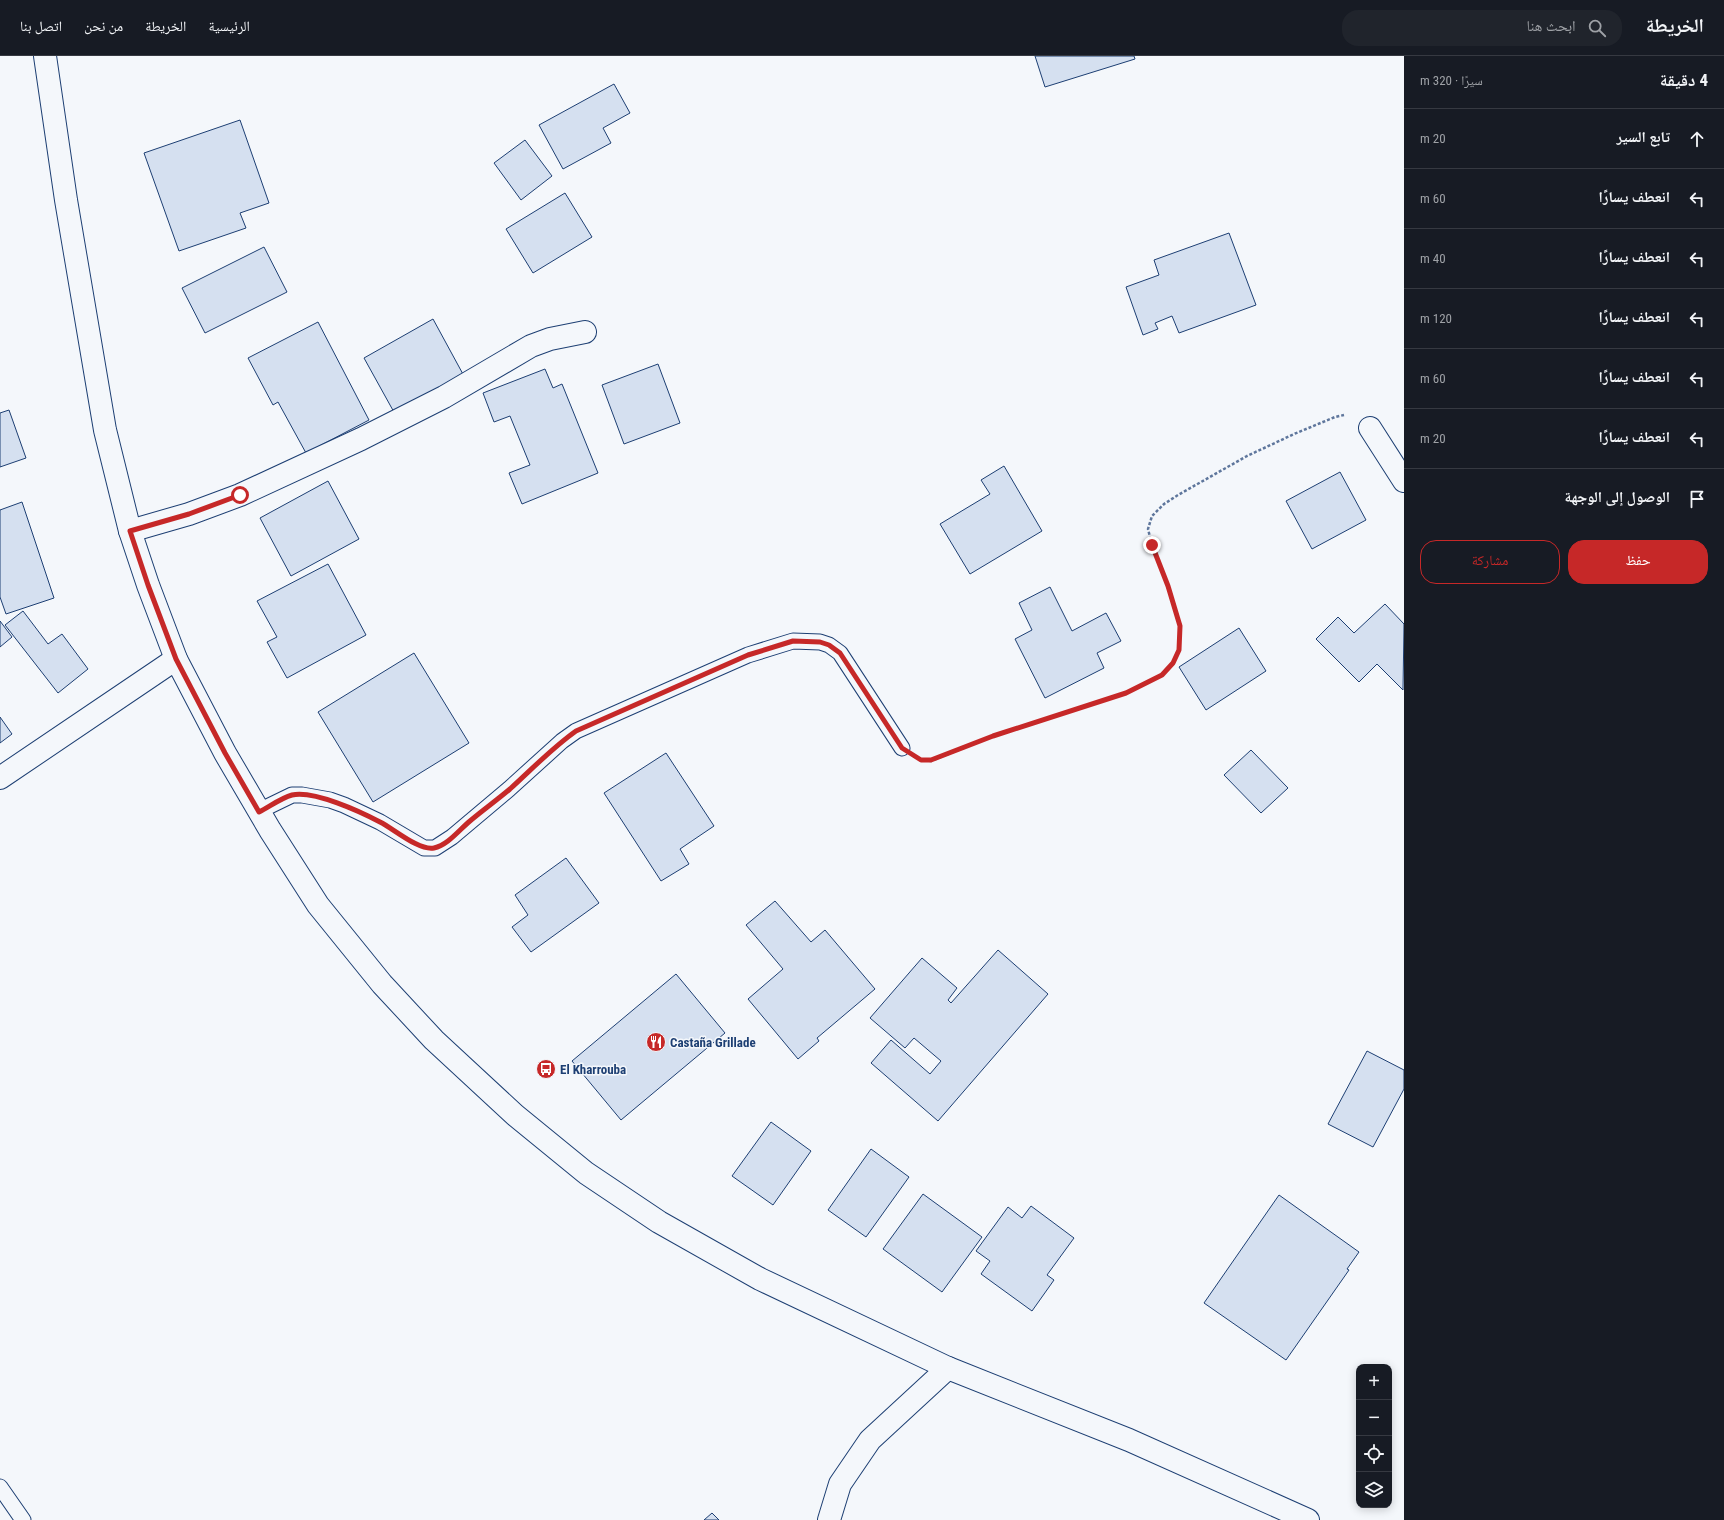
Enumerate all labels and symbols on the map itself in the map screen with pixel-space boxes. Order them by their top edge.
route start [231,486,249,504]
route end [1143,536,1161,554]
restaurant icon: Castaña Grillade [645,1031,667,1053]
place label: Castaña Grillade [670,1035,756,1050]
bus stop icon: El Kharrouba [535,1058,557,1080]
place label: El Kharrouba [560,1062,626,1077]

